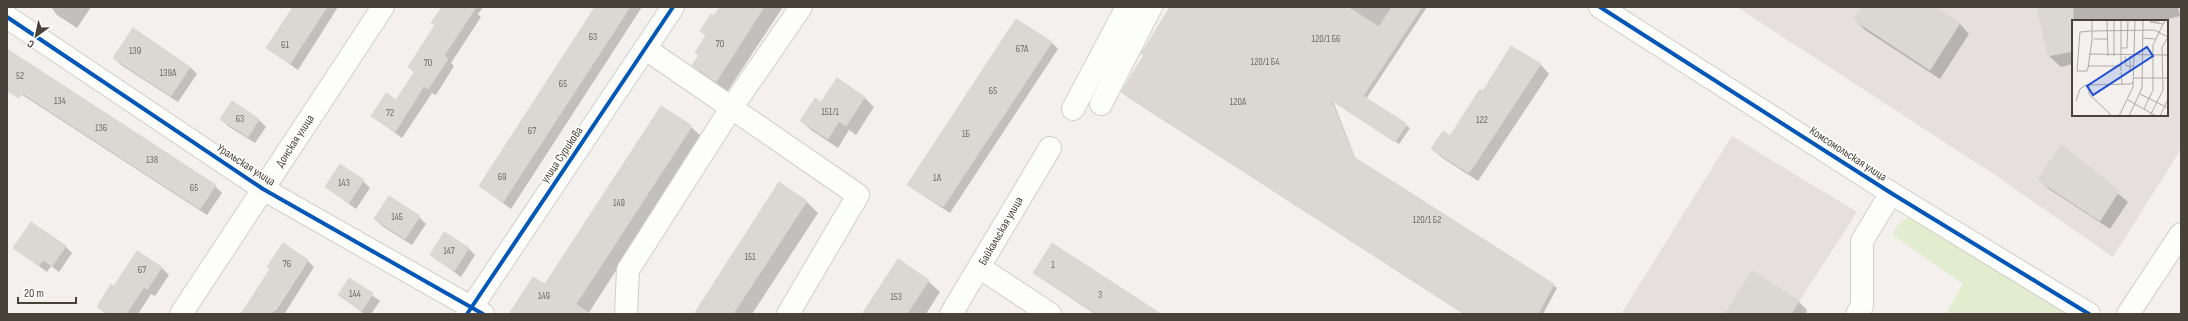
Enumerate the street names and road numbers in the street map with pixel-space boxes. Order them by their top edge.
street label: Донская улица [272,112,318,170]
street label: Комсомольская улица [1806,123,1890,185]
street label: улица Сурикова [538,124,587,186]
street label: Уральская улица [214,141,278,190]
street label: Байкальская улица [975,194,1027,268]

